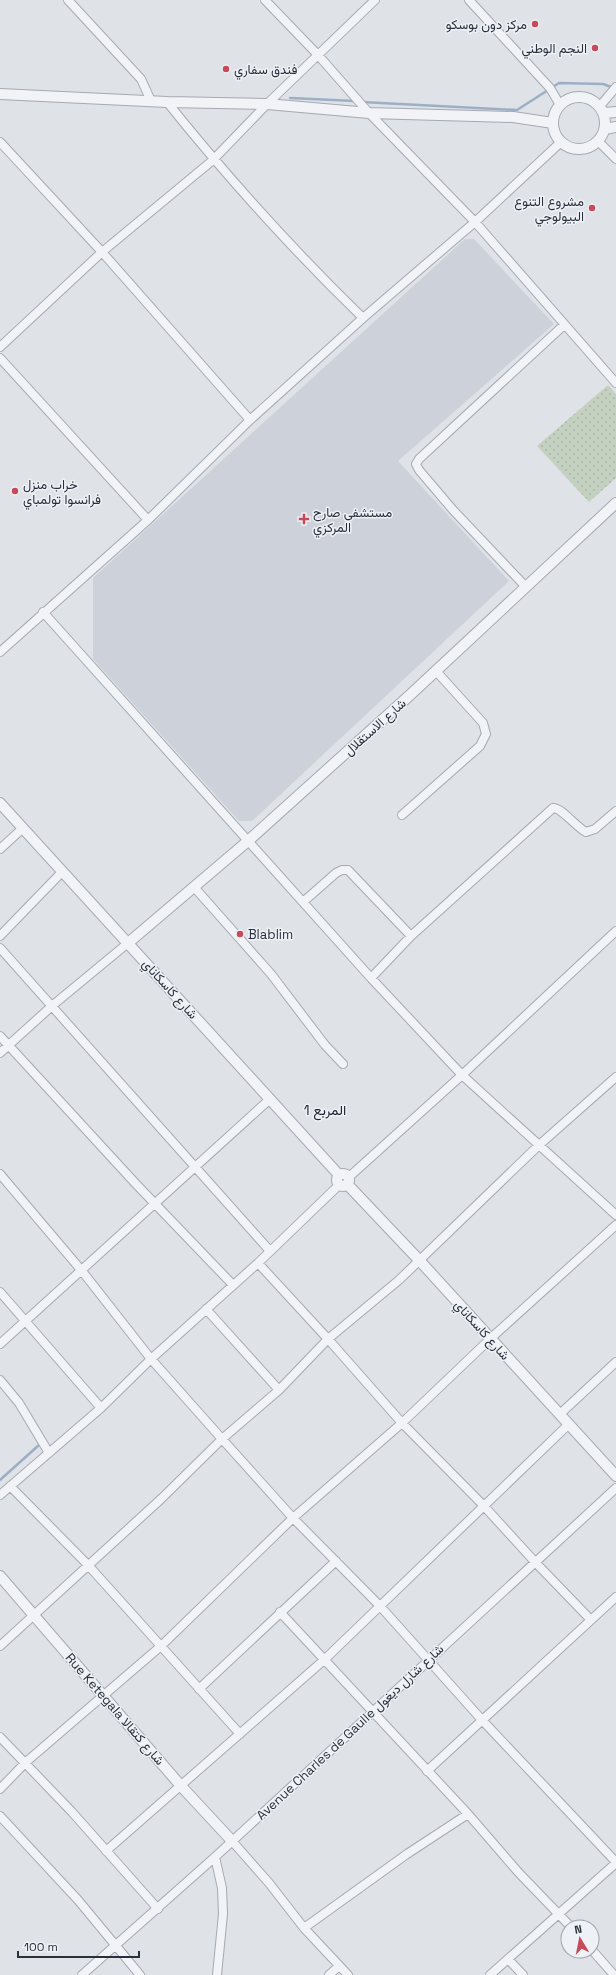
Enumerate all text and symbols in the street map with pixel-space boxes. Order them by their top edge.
place label: مركز دون بوسكو [446,16,527,33]
marker: مركز دون بوسكو [530,19,540,29]
place label: النجم الوطني [522,40,587,59]
marker: النجم الوطني [590,43,600,53]
place label: فندق سفاري [234,61,297,80]
marker: فندق سفاري [221,64,231,74]
place label: مشروع التنوع البيولوجي [514,193,584,227]
marker: مشروع التنوع البيولوجي [587,203,597,213]
place label: خراب منزل فرانسوا تولمباي [23,476,101,510]
marker: خراب منزل فرانسوا تولمباي [10,486,20,496]
place label: مستشفى صارح المركزي [313,504,392,538]
marker: مستشفى صارح المركزي [298,513,310,525]
street label: شارع الاستقلال [340,695,410,760]
place label: Blablim [248,926,293,943]
marker: Blablim [235,929,245,939]
street label: شارع كاسكاناي [137,955,201,1024]
district label: المربع 1 [304,1101,346,1121]
street label: شارع كاسكاناي [449,1296,513,1365]
street label: Avenue Charles de Gaulle شارع شارل ديغول [253,1640,448,1824]
street label: Rue Ketegala شارع كتقالا [61,1649,168,1769]
north arrow [560,1919,600,1959]
text: N [573,1922,583,1937]
scale bar [18,1933,139,1959]
text: 100 m [24,1939,58,1955]

